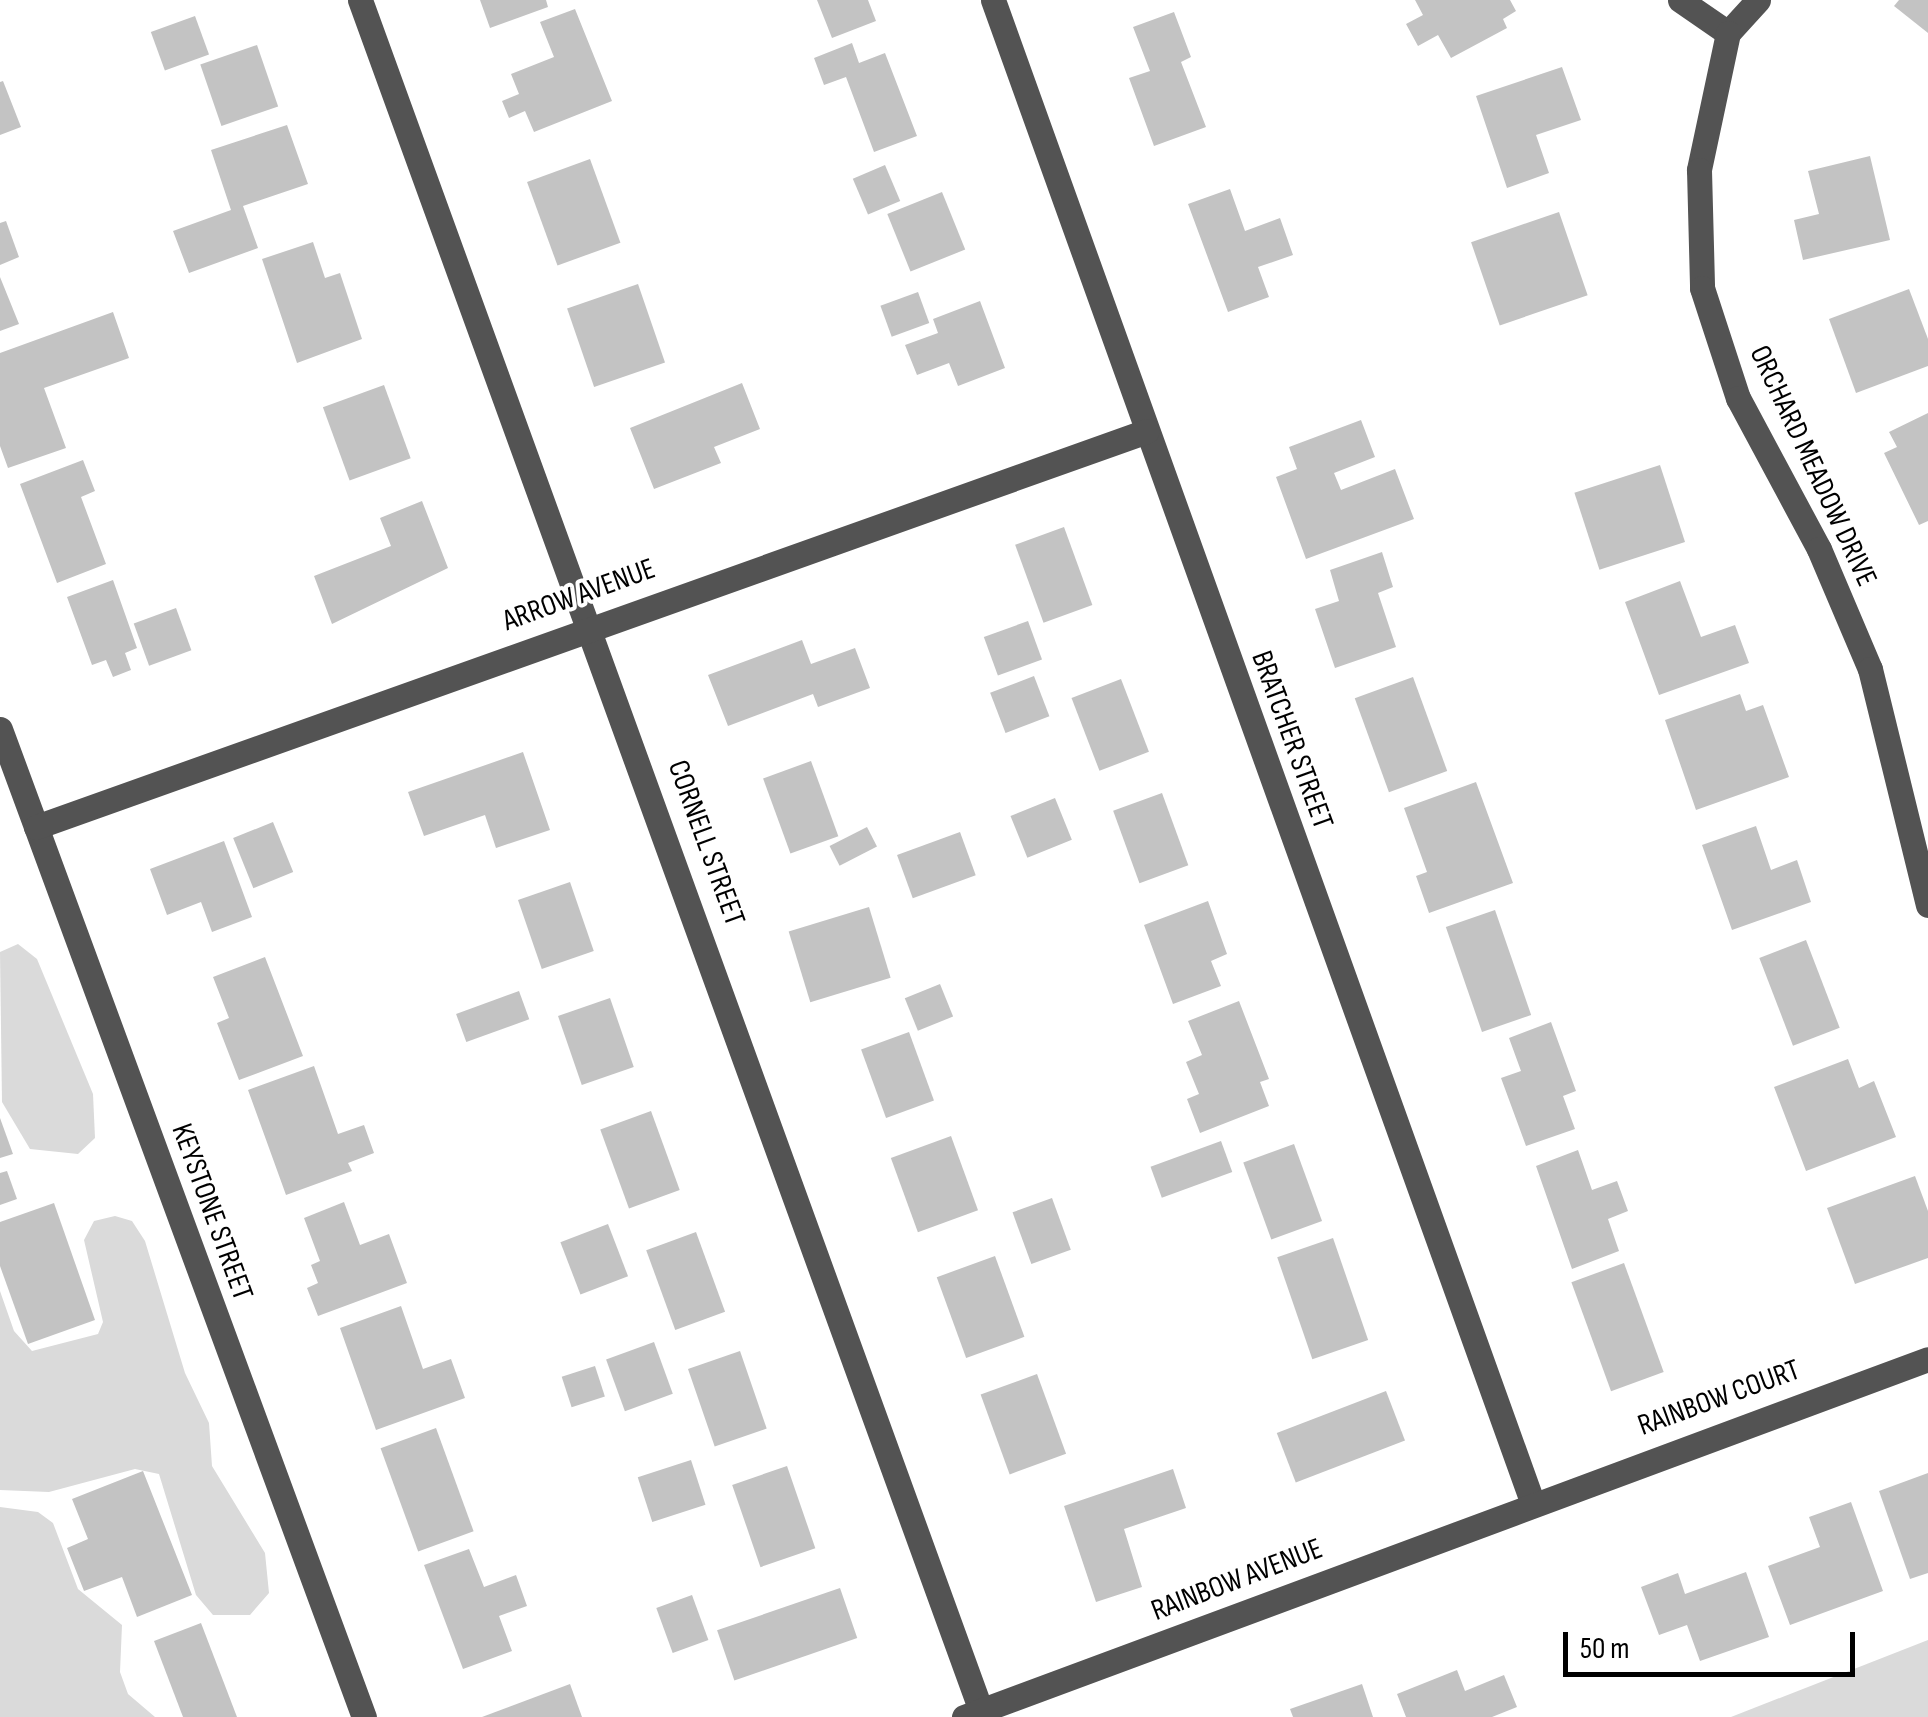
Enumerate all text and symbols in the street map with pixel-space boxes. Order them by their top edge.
street label: ORCHARD MEADOW DRIVE [1741,340,1885,592]
street label: ARROW AVENUE [498,551,660,639]
street label: BRATCHER STREET [1243,646,1341,834]
street label: CORNELL STREET [659,755,753,931]
street label: KEYSTONE STREET [163,1119,261,1305]
street label: RAINBOW COURT [1633,1352,1805,1444]
street label: RAINBOW AVENUE [1146,1531,1328,1629]
scale bar [1568,1612,1860,1674]
text: 50 m [1580,1631,1629,1667]

